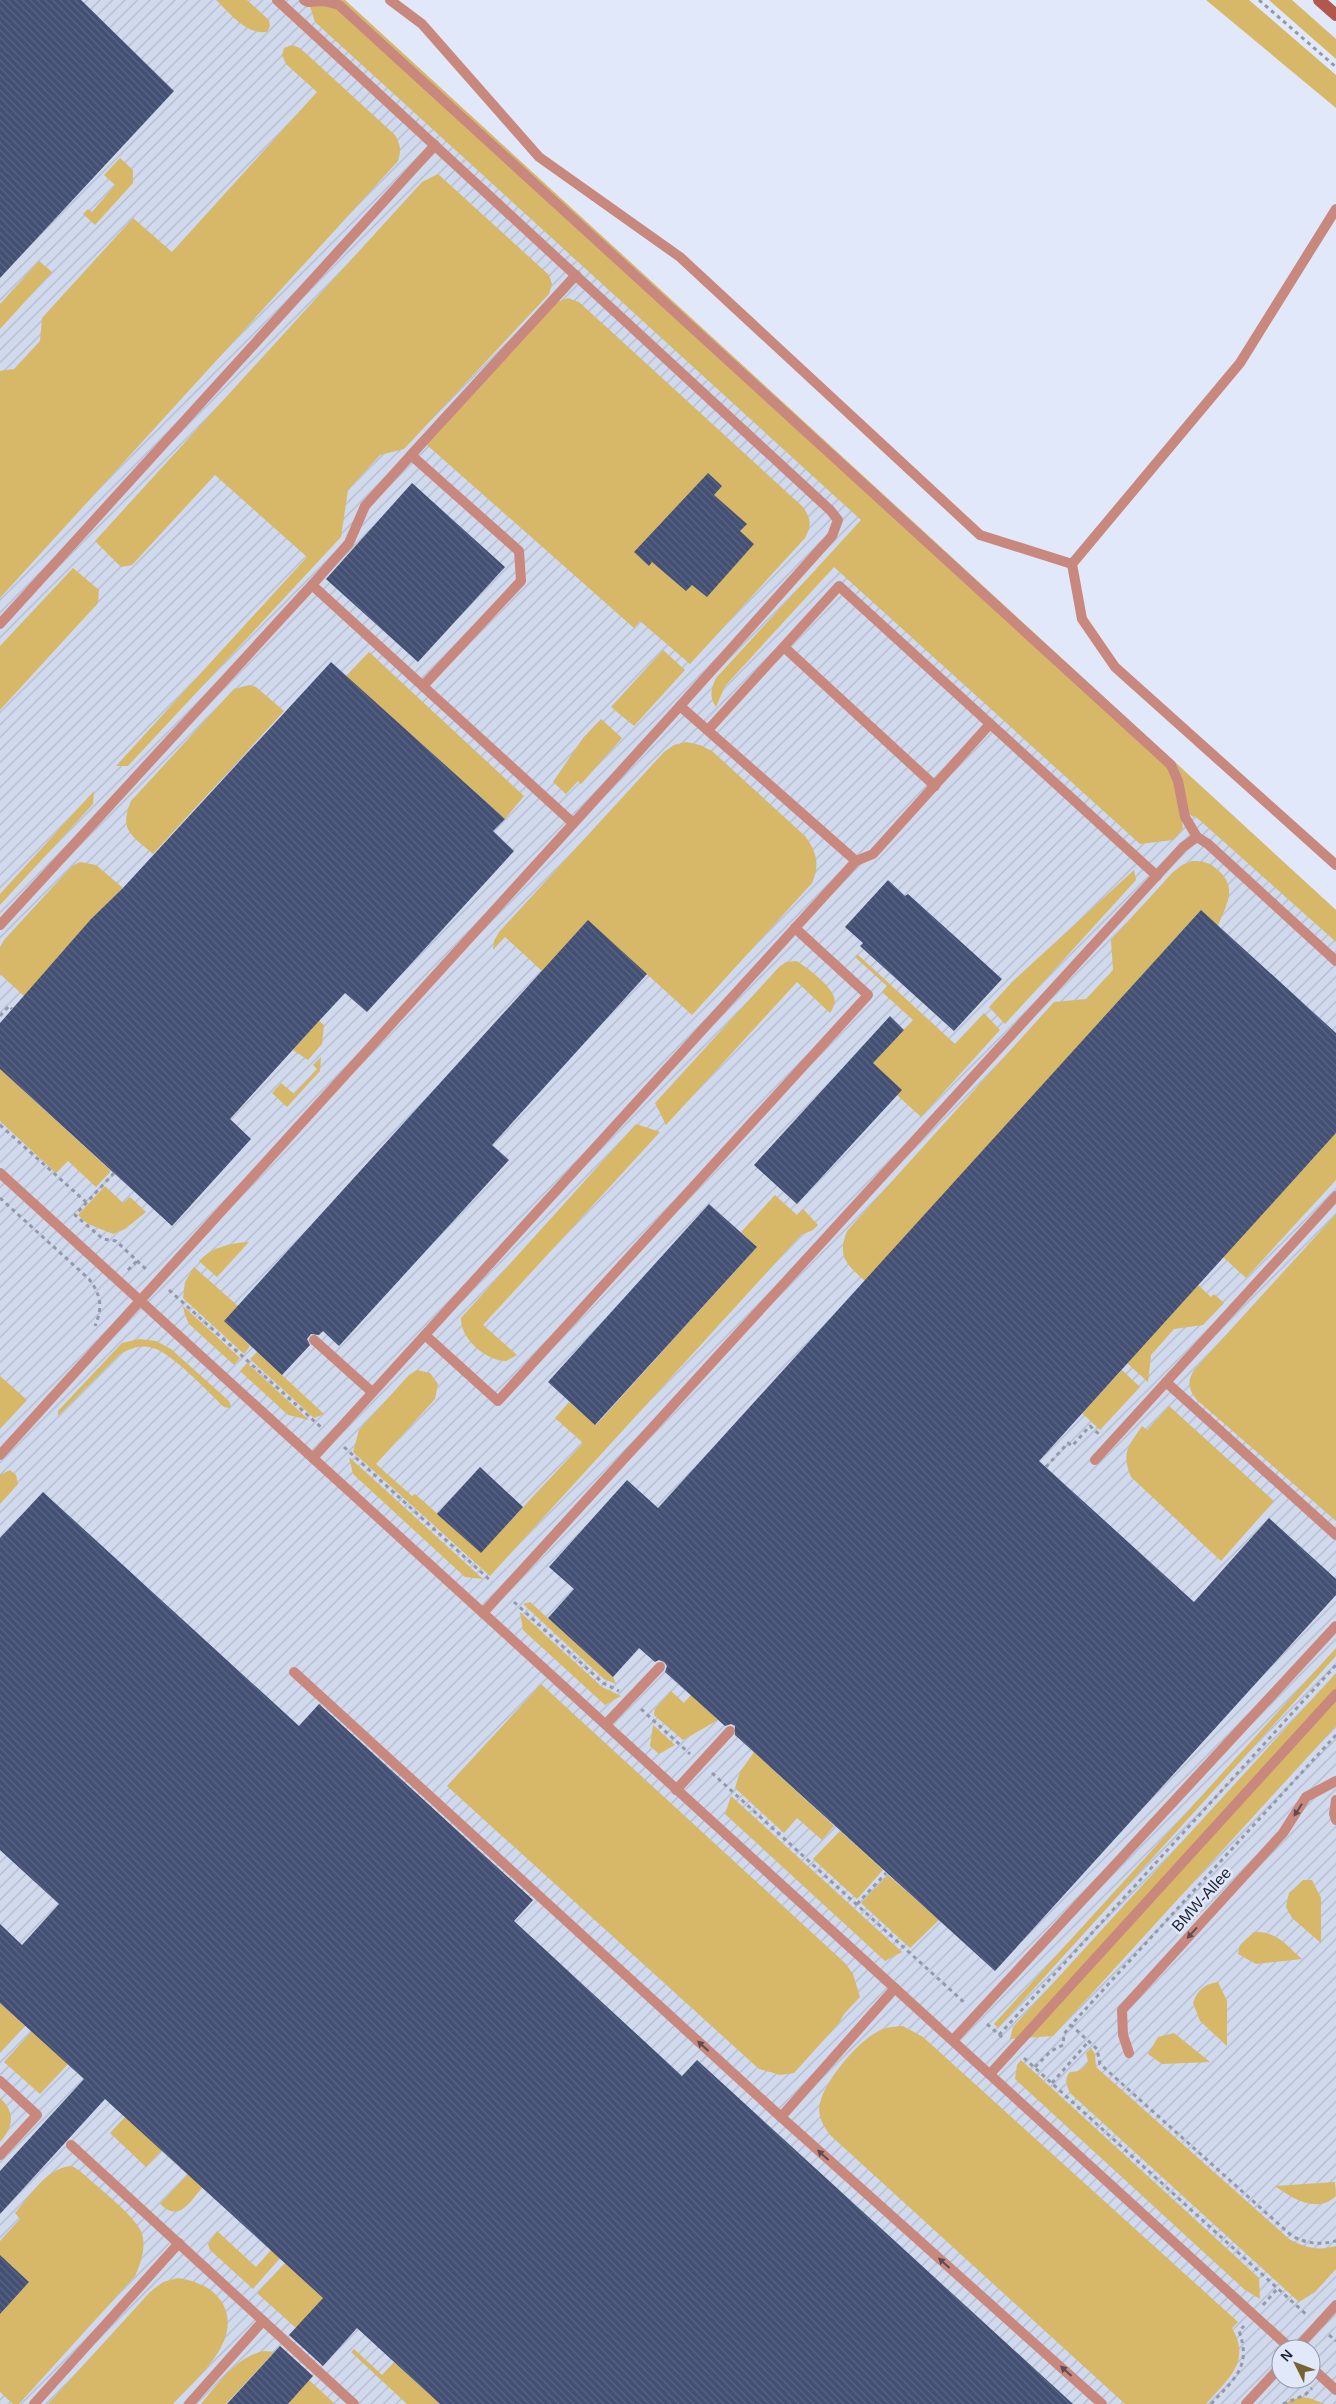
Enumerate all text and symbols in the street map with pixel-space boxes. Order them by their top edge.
one-way arrow [1293,1803,1303,1816]
street label: BMW-Allee [1168,1864,1234,1935]
one-way arrow [1187,1926,1198,1939]
one-way arrow [697,2040,709,2052]
one-way arrow [818,2149,830,2161]
one-way arrow [939,2257,951,2269]
north arrow [1271,2339,1321,2389]
text: N [1277,2346,1296,2364]
one-way arrow [1059,2366,1072,2377]

